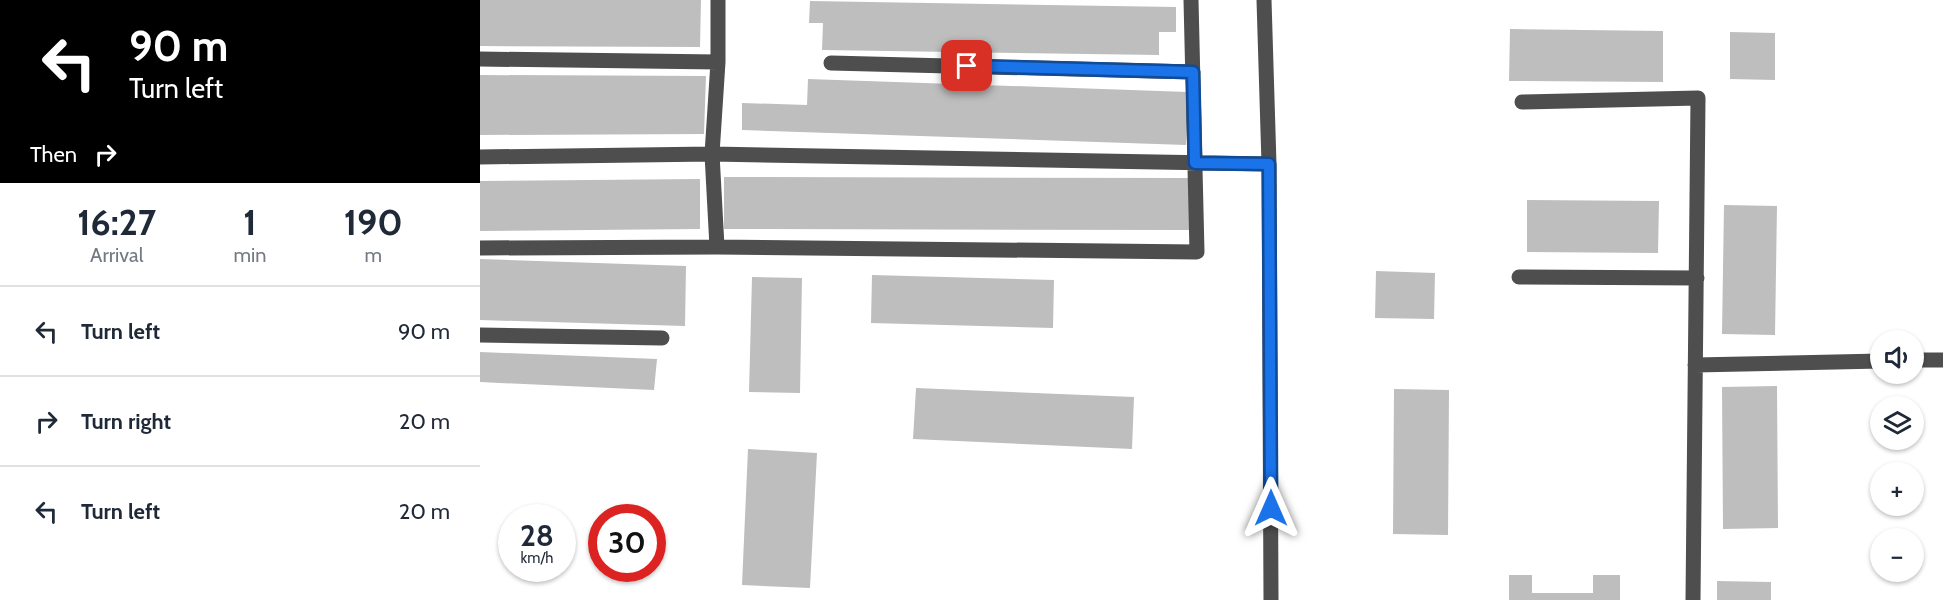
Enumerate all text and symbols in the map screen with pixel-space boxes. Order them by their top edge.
text: 90 m [129,20,228,72]
icon: left [30,24,108,102]
pin [941,40,992,91]
icon: arrive [950,49,983,82]
text: Turn left [129,72,223,105]
icon: right [89,138,122,171]
text: Then [30,141,77,168]
text: 16:27 [77,200,156,244]
text: 1 [243,200,257,244]
text: 190 [344,200,403,244]
text: Arrival [90,243,143,267]
text: min [233,243,266,267]
text: m [364,243,382,267]
icon: left [30,315,63,348]
text: Turn left [81,318,160,345]
text: 90 m [398,318,450,345]
map controls [1870,330,1924,582]
button: sound [1870,330,1924,384]
button: layers [1870,396,1924,450]
icon: right [30,405,63,438]
text: Turn right [81,408,171,435]
text: 20 m [399,408,450,435]
button: + [1870,462,1924,516]
position arrow [1239,476,1303,540]
icon: left [30,495,63,528]
text: Turn left [81,498,160,525]
text: 20 m [399,498,450,525]
speed limit sign: 30 [588,504,666,582]
text: 28 [520,517,554,554]
button: − [1870,528,1924,582]
text: km/h [521,549,553,567]

